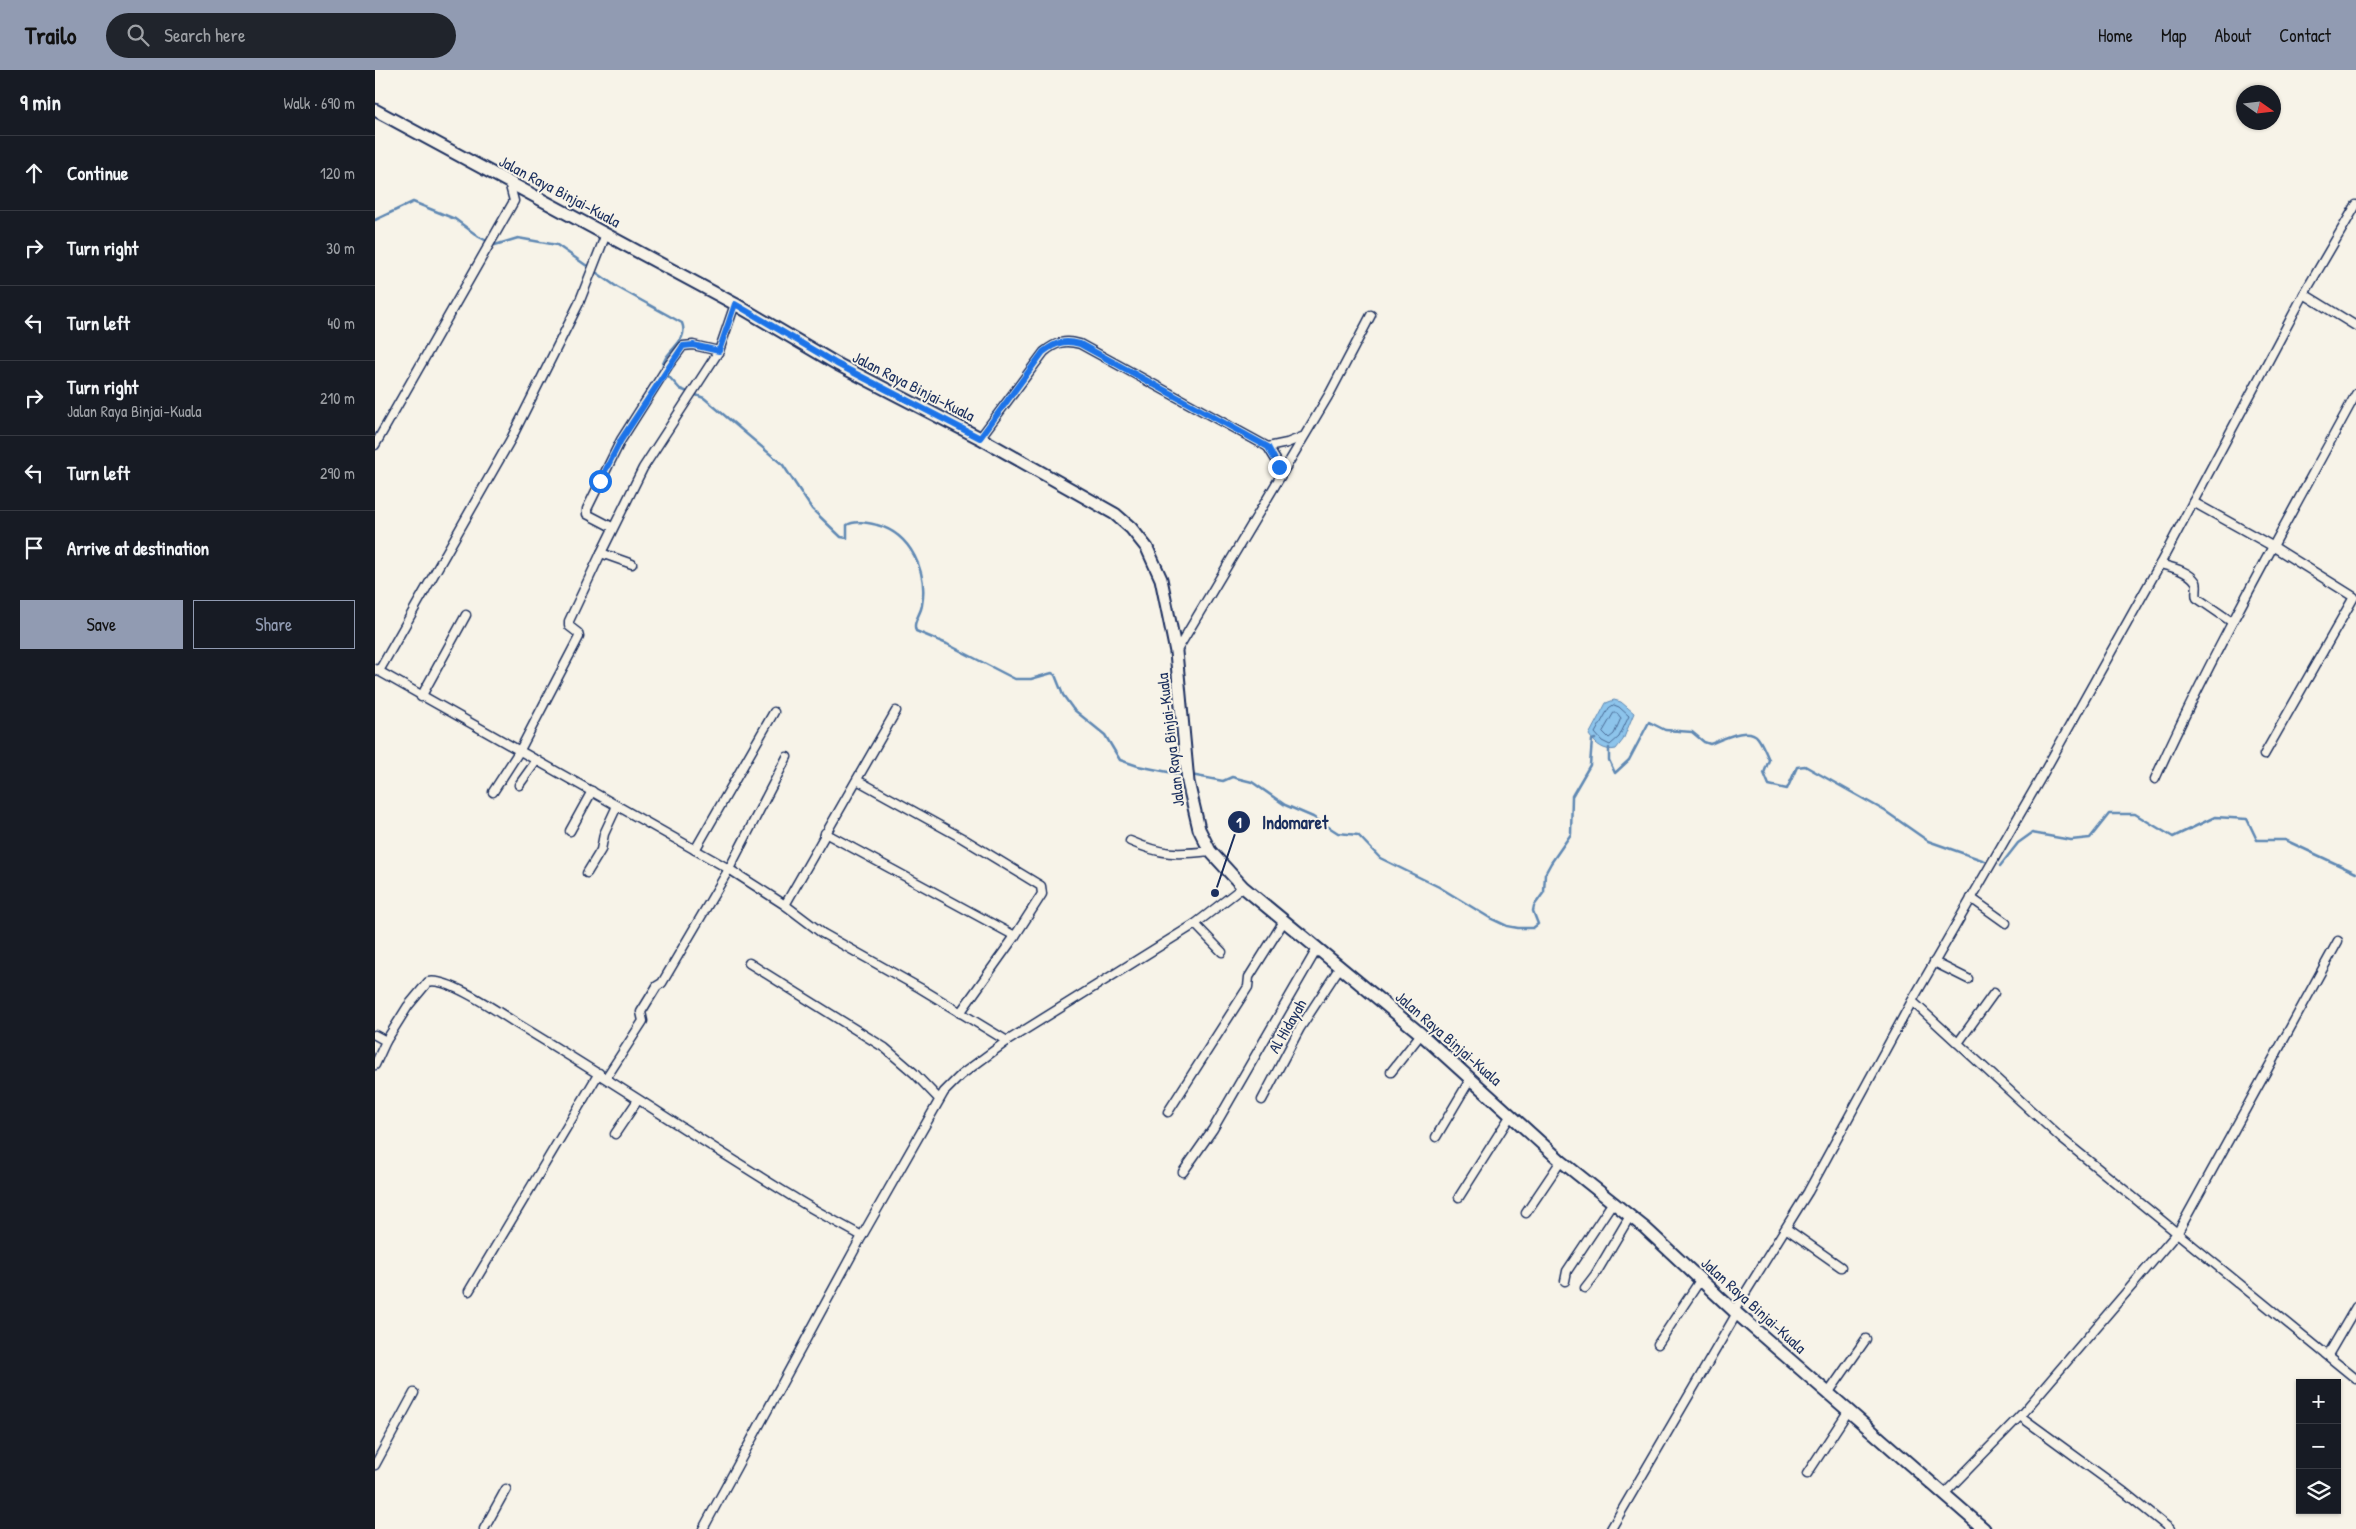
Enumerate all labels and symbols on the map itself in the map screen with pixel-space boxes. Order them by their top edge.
north arrow [2236,85,2281,130]
street label: Jalan Raya Binjai-Kuala [495,150,625,232]
street label: Jalan Raya Binjai-Kuala [849,346,979,426]
route end [1268,456,1291,479]
route start [589,470,612,493]
street label: Jalan Raya Binjai-Kuala [1151,672,1189,808]
callout: Indomaret [1227,806,1338,839]
text: Indomaret [1262,810,1329,835]
text: 1 [1236,812,1242,833]
street label: Jalan Raya Binjai-Kuala [1391,986,1507,1090]
street label: Al Hidayah [1263,995,1311,1057]
street label: Jalan Raya Binjai-Kuala [1697,1252,1811,1358]

